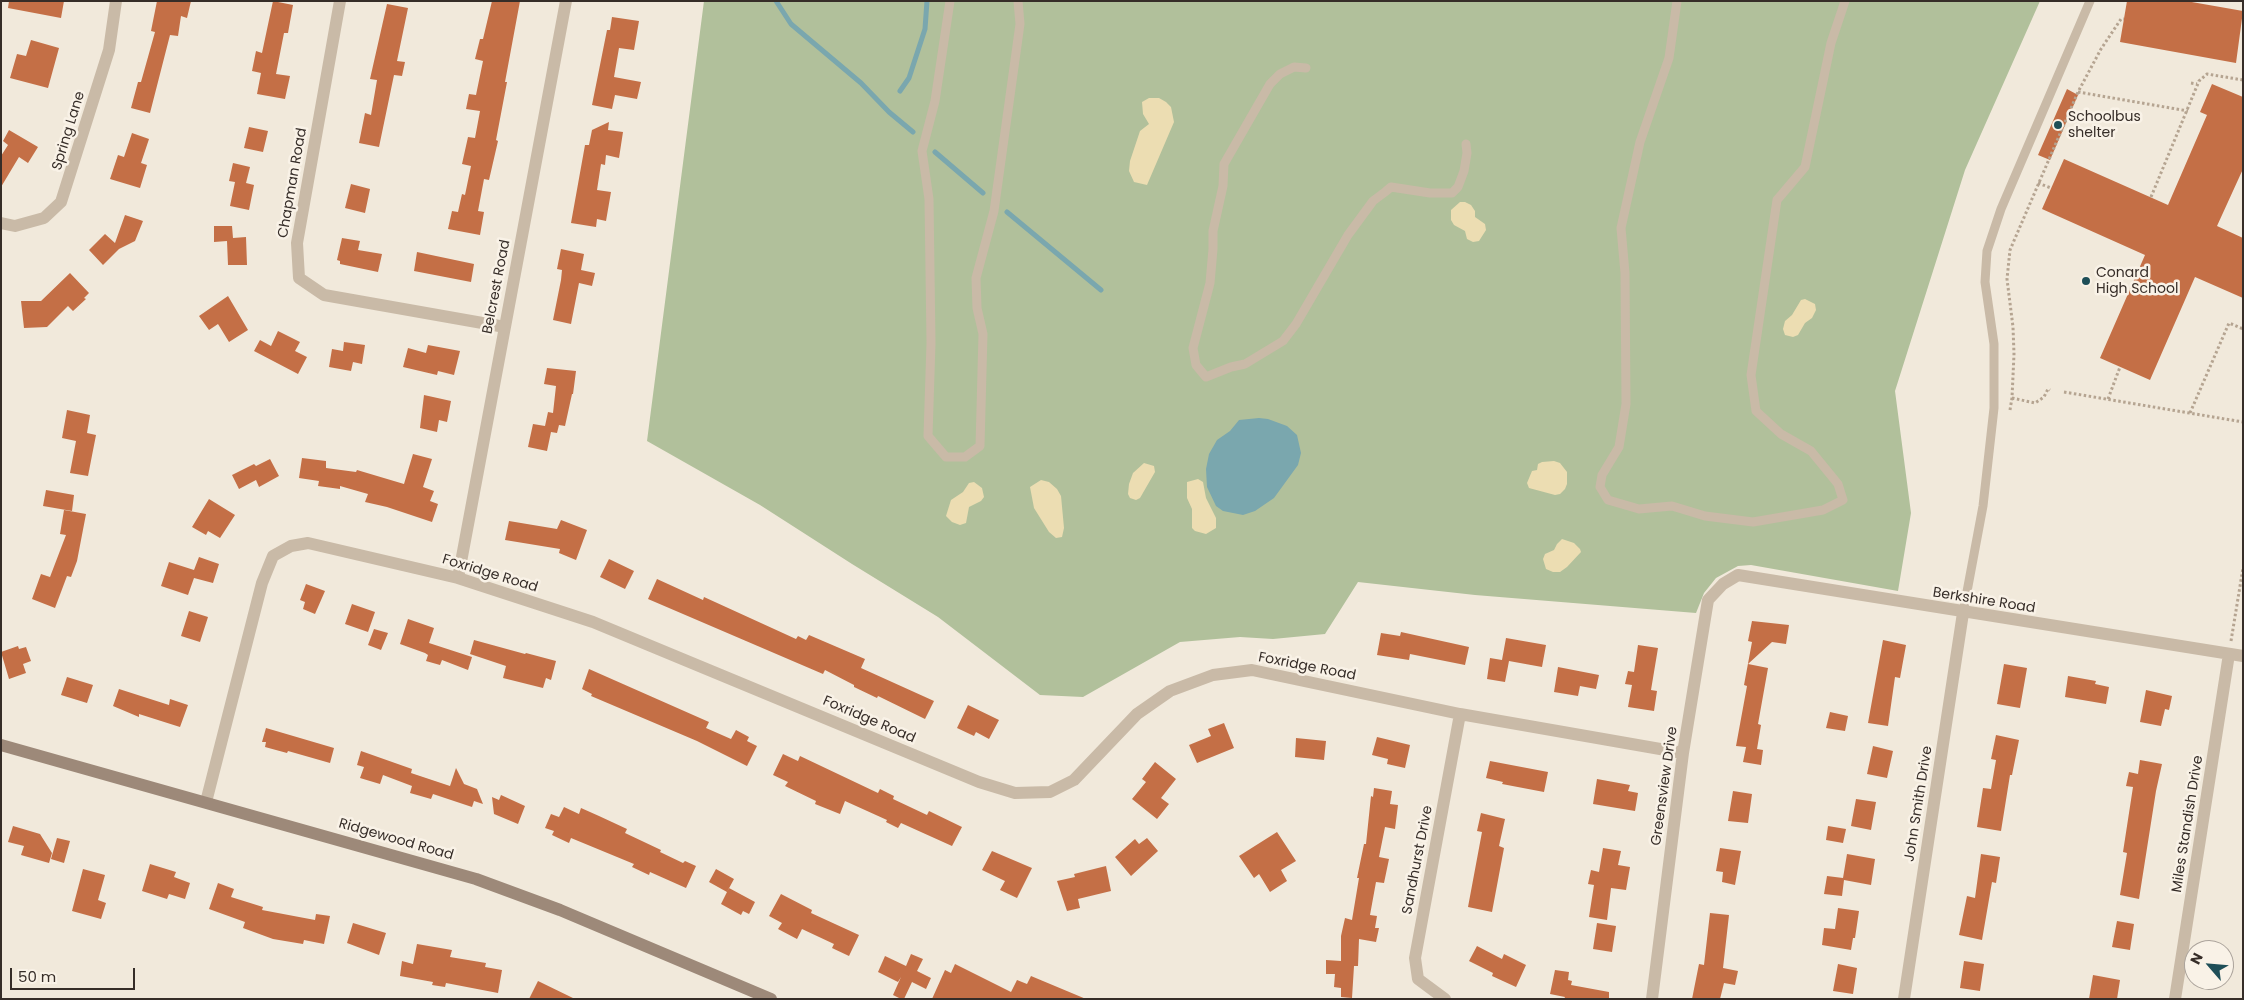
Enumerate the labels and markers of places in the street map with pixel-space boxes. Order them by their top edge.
place label: Schoolbus shelter [2068,109,2141,142]
marker: Schoolbus shelter [2052,119,2064,131]
place label: Conard High School [2096,265,2178,298]
marker: Conard High School [2080,275,2092,287]

